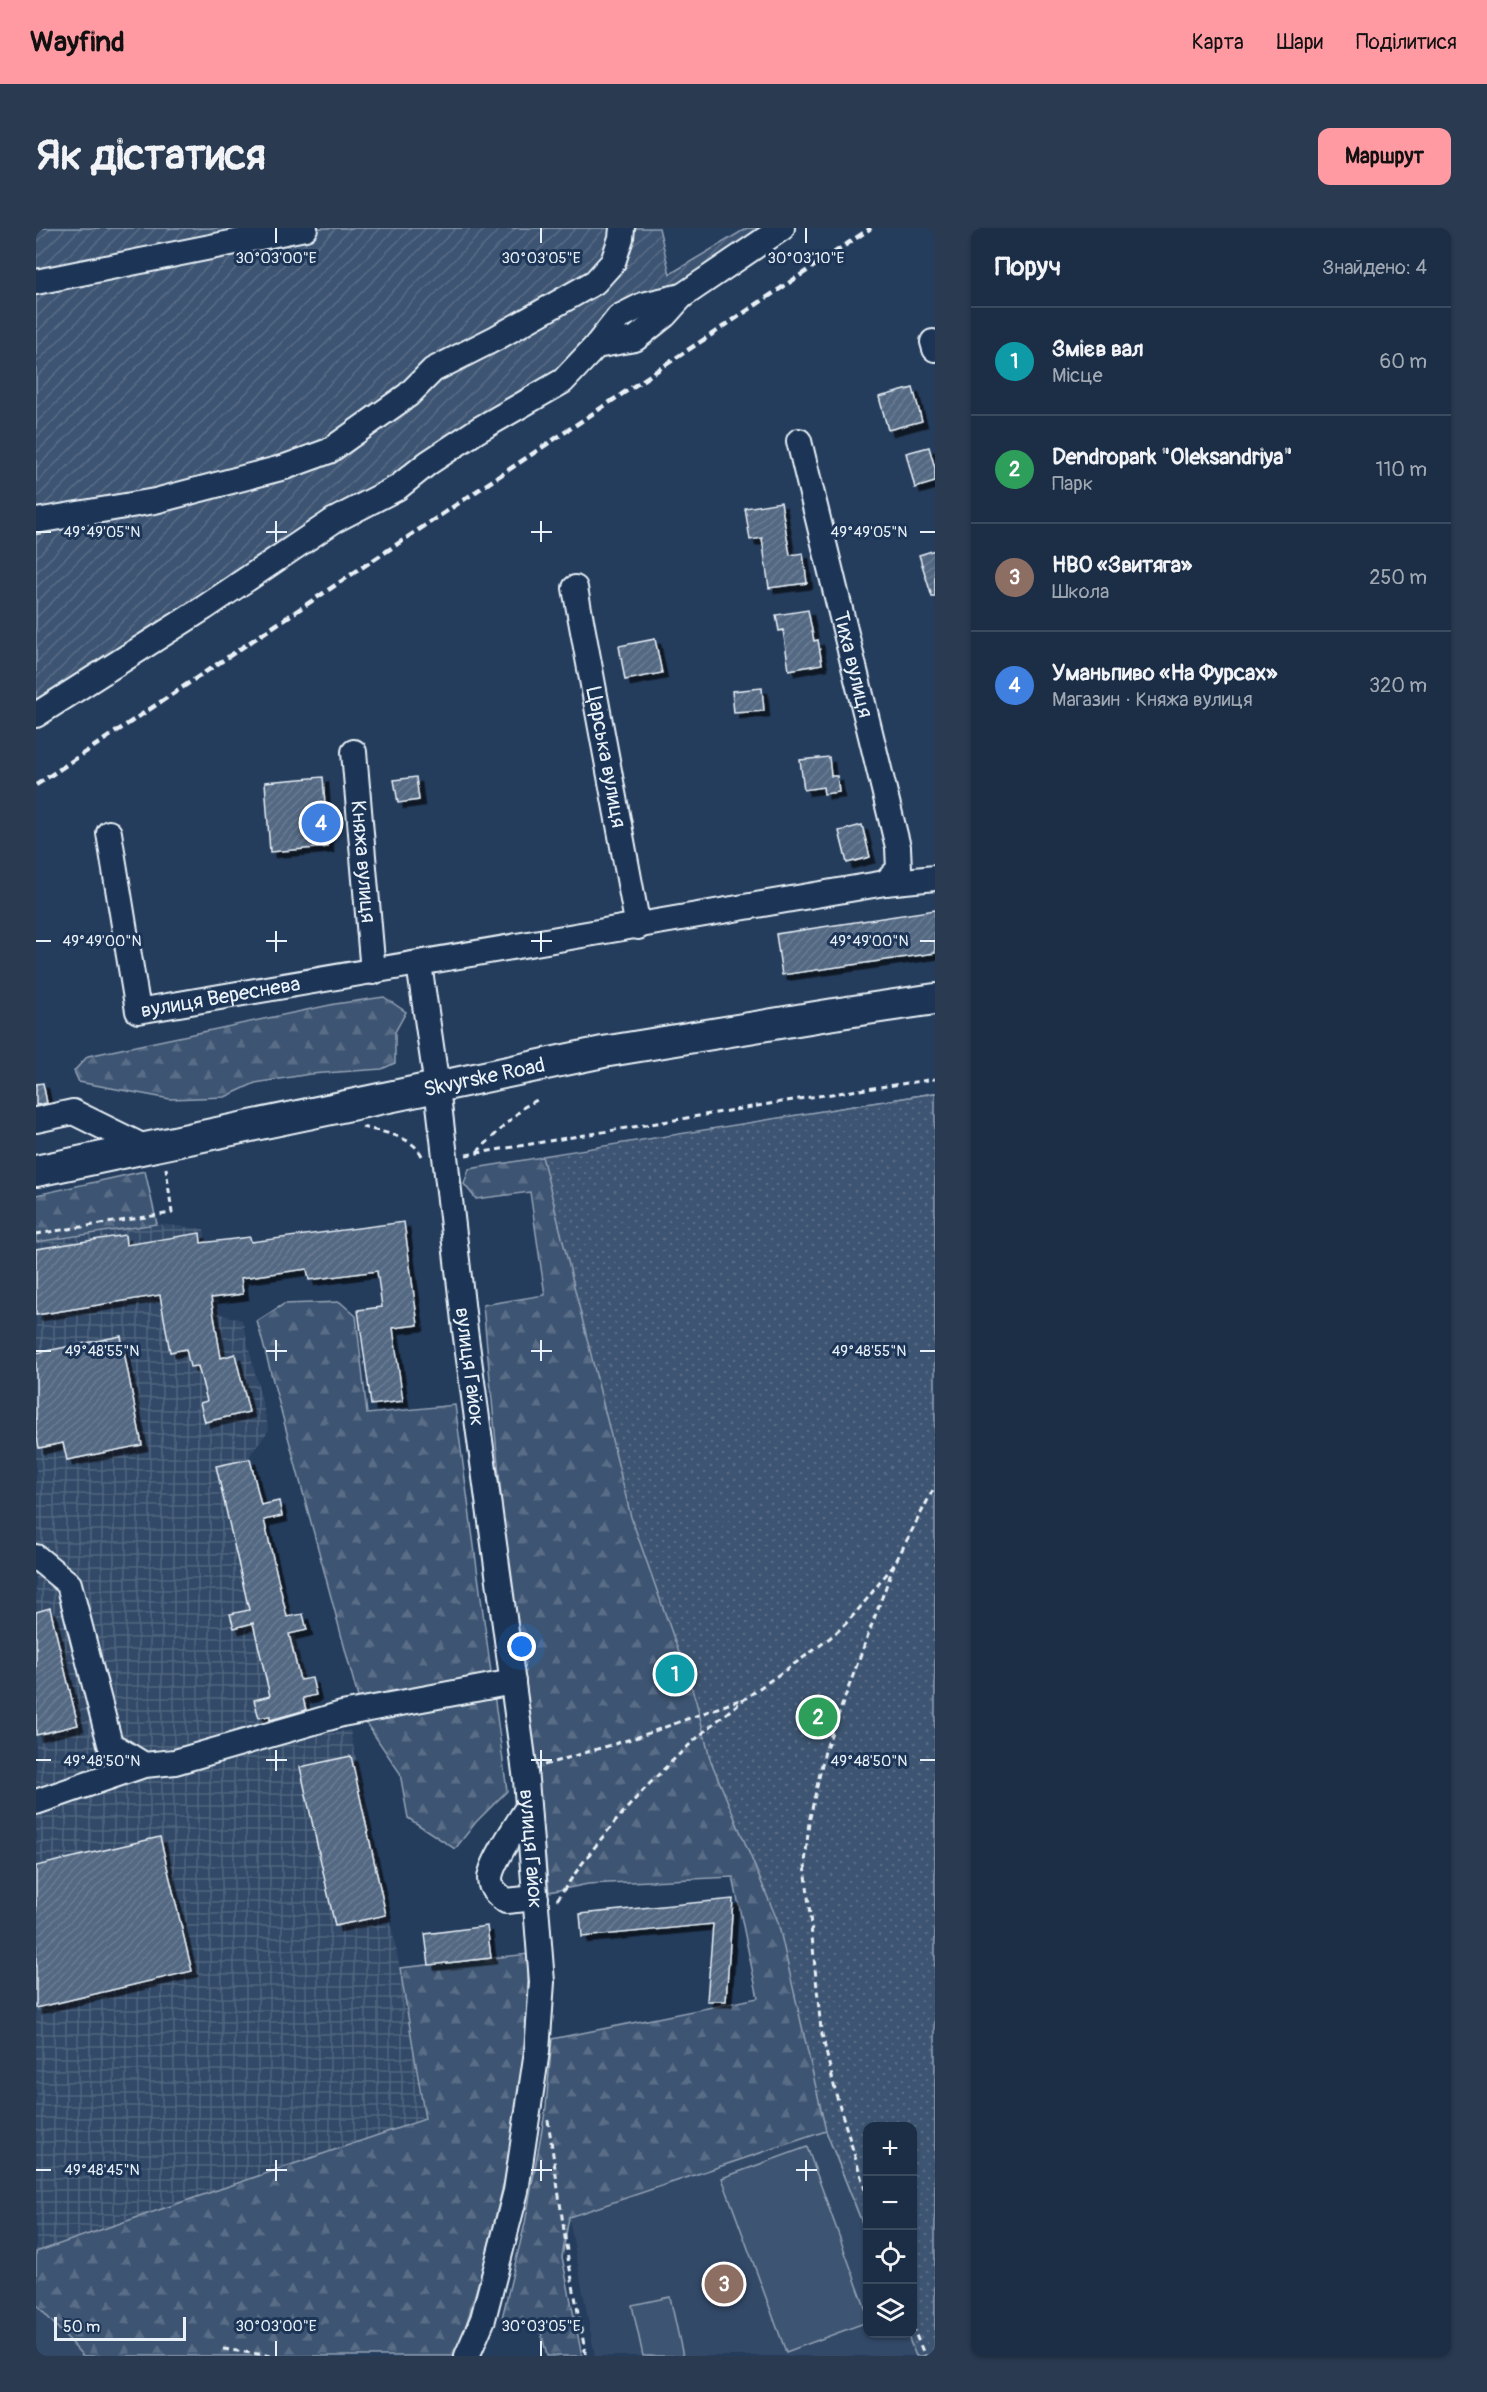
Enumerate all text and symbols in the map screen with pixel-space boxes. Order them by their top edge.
text: Wayfind [30,25,125,60]
text: Карта [1192,29,1244,56]
text: Шари [1277,29,1323,56]
text: Поділитися [1356,29,1457,56]
button: Маршрут [1318,128,1451,185]
text: Як дістатися [36,130,266,182]
text: 30°03'00"E [235,249,317,268]
text: 30°03'05"E [501,249,581,268]
text: 30°03'10"E [768,249,845,268]
text: Поруч [995,251,1061,283]
text: Знайдено: 4 [1322,255,1427,280]
text: Змієв вал [1052,335,1144,363]
text: 1 [1011,349,1018,374]
text: 60 m [1380,349,1427,374]
text: Місце [1052,363,1103,388]
text: Dendropark "Oleksandriya" [1052,443,1292,471]
text: 2 [1009,457,1020,482]
text: 110 m [1376,457,1427,482]
text: Парк [1052,471,1093,496]
text: 49°49'05"N [64,523,141,542]
text: 49°49'05"N [831,523,908,542]
text: НВО «Звитяга» [1052,551,1192,579]
text: 3 [1009,565,1020,590]
text: 250 m [1369,565,1427,590]
text: Школа [1052,579,1109,604]
street label: Тиха вулиця [828,608,879,720]
text: Уманьпиво «На Фурсах» [1052,659,1277,687]
text: 4 [1009,673,1020,698]
text: 320 m [1369,673,1427,698]
street label: Царська вулиця [580,684,633,830]
text: Магазин · Княжа вулиця [1052,687,1253,712]
street label: Княжа вулиця [345,799,382,924]
pin: 4 [302,800,340,846]
text: 49°49'00"N [62,932,142,951]
text: 49°49'00"N [829,932,909,951]
street label: вулиця Вереснева [139,970,302,1024]
street label: Skvyrske Road [421,1051,547,1103]
street label: вулиця Гайок [449,1306,491,1428]
text: 49°48'55"N [65,1342,139,1361]
text: 49°48'55"N [832,1342,906,1361]
your location [507,1632,536,1661]
pin: 1 [656,1652,694,1696]
pin: 2 [798,1694,838,1740]
text: 49°48'50"N [64,1752,140,1771]
text: 49°48'50"N [831,1752,907,1771]
street label: вулиця Гайок [513,1788,550,1909]
map controls [863,2122,917,2338]
button: + [863,2122,917,2176]
text: 49°48'45"N [64,2161,140,2180]
button: − [863,2176,917,2230]
button: locate [863,2230,917,2284]
pin: 3 [704,2262,744,2306]
button: layers [863,2284,917,2338]
scale bar [54,2314,186,2342]
text: 50 m [63,2317,100,2337]
text: 30°03'00"E [235,2317,317,2336]
text: 30°03'05"E [501,2317,581,2336]

